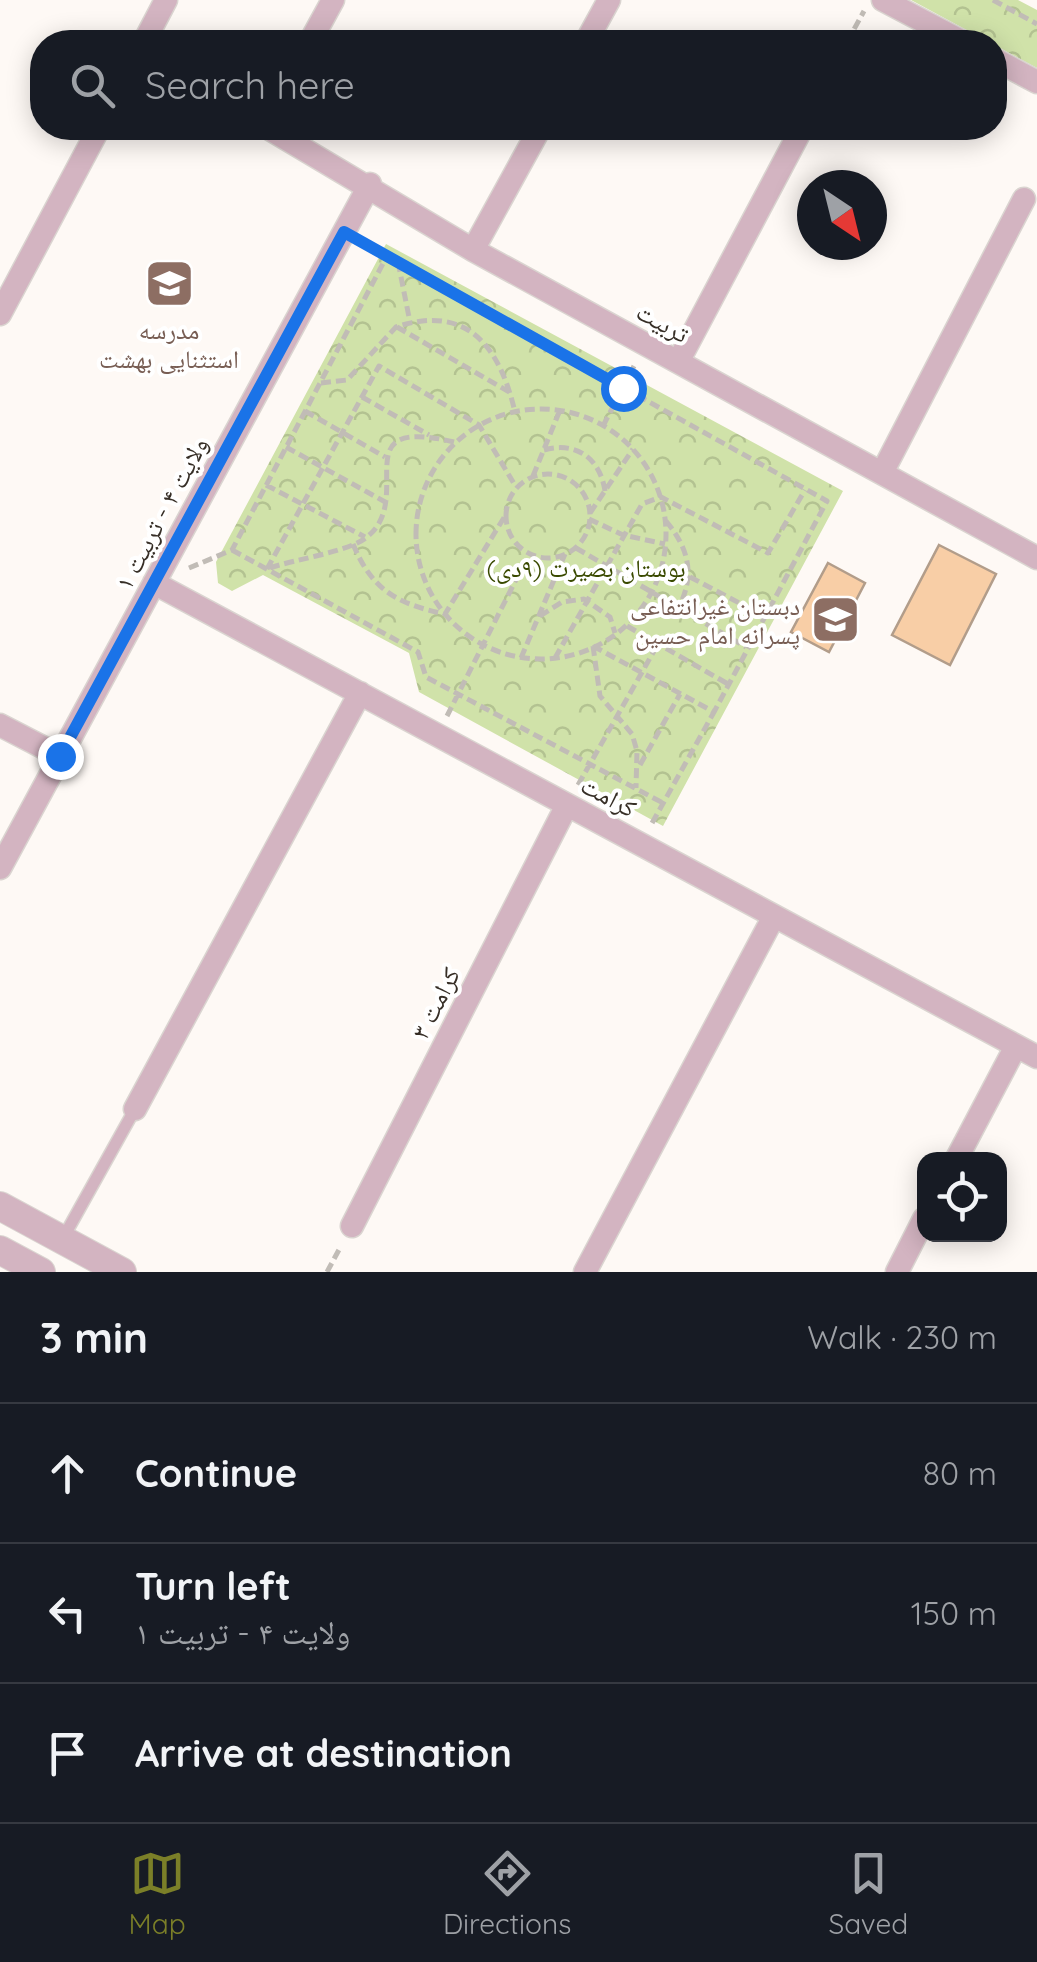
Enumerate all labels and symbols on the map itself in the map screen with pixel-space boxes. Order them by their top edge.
north arrow [797,170,887,260]
school or university icon: مدرسه استثنایی بهشت [143,257,195,309]
street label: تربیت [631,295,695,349]
place label: مدرسه استثنایی بهشت [99,314,239,375]
route start [601,366,647,412]
street label: ولایت ۴ - تربیت ۱ [108,431,214,595]
park label: بوستان بصیرت (۹دی) [486,552,686,584]
place label: دبستان غیرانتفاعی پسرانه امام حسین [630,590,800,652]
school or university icon: دبستان غیرانتفاعی پسرانه امام حسین [809,593,861,645]
route end [38,734,84,780]
street label: کرامت [576,769,642,823]
street label: کرامت ۳ [404,962,466,1044]

